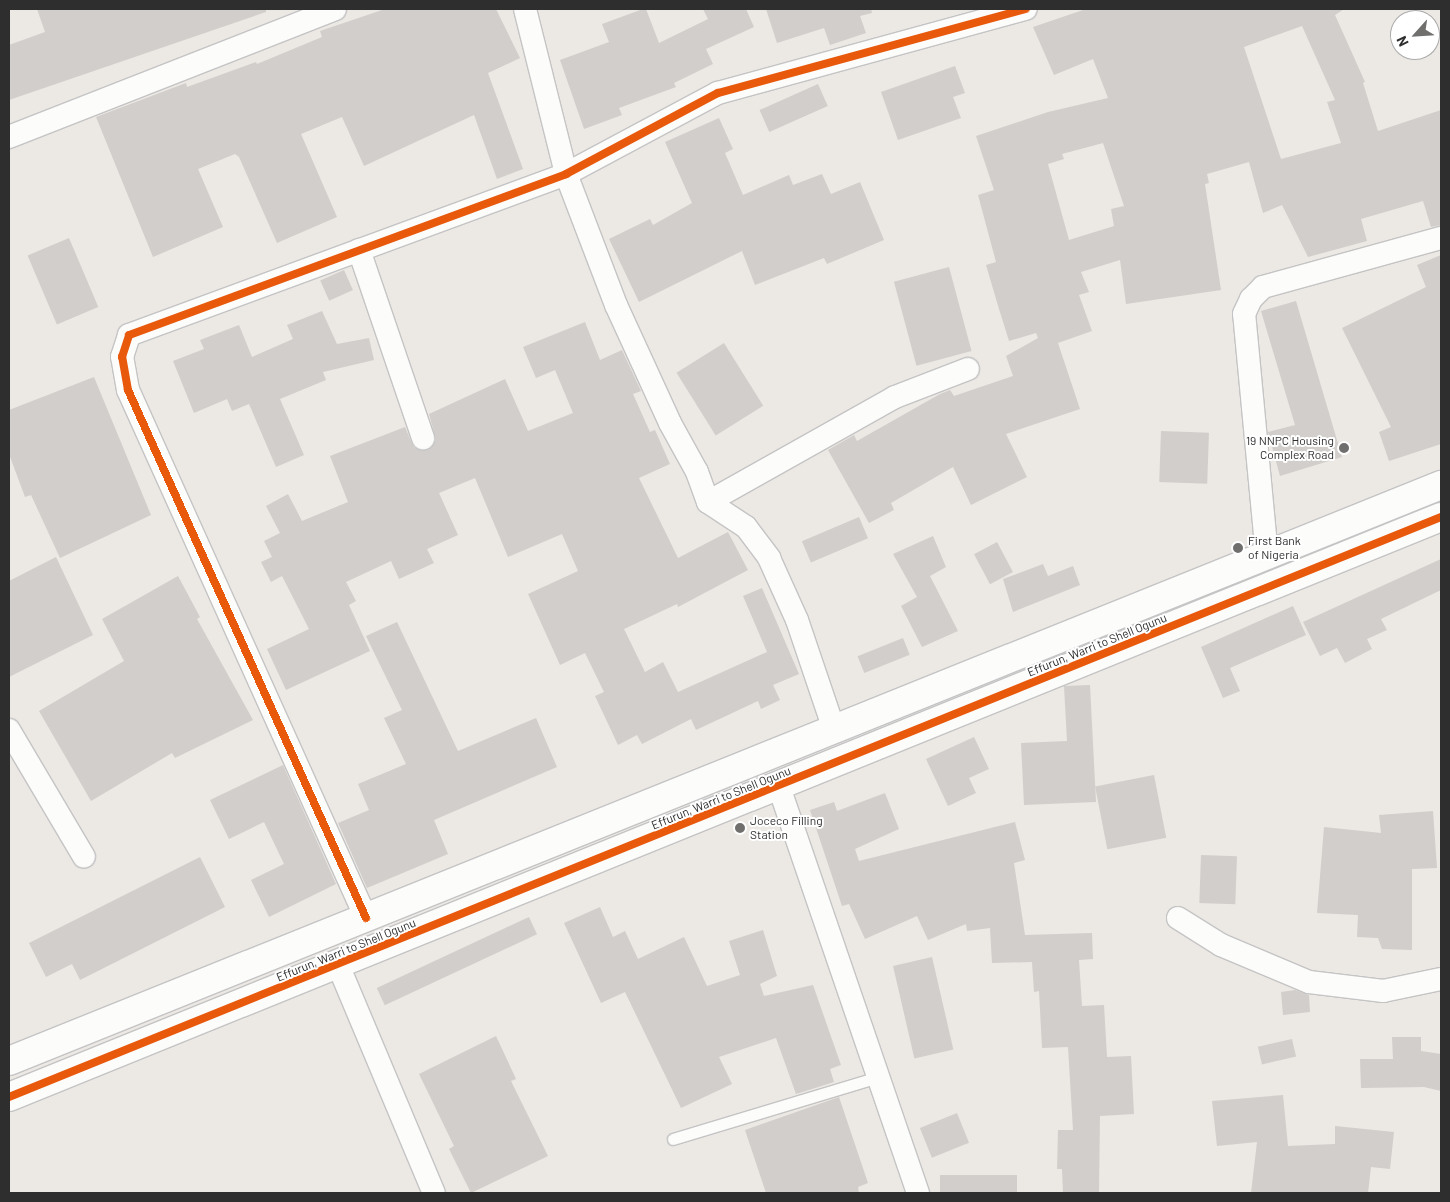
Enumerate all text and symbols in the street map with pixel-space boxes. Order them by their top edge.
north arrow [1390,10,1440,60]
text: N [1392,33,1412,49]
place label: 19 NNPC Housing Complex Road [1246,434,1334,462]
marker: 19 NNPC Housing Complex Road [1338,442,1350,454]
place label: First Bank of Nigeria [1248,534,1301,562]
marker: First Bank of Nigeria [1232,542,1244,554]
street label: Effurun, Warri to Shell Ogunu [1025,610,1169,680]
street label: Effurun, Warri to Shell Ogunu [649,763,793,833]
place label: Joceco Filling Station [750,814,823,842]
marker: Joceco Filling Station [734,822,746,834]
street label: Effurun, Warri to Shell Ogunu [274,915,418,985]

